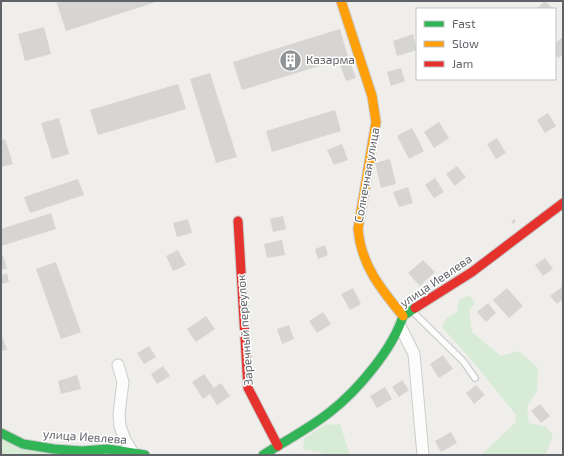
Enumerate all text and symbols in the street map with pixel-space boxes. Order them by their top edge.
legend [416,8,556,80]
text: Fast [452,16,476,30]
text: Slow [452,36,479,50]
building icon: Казарма [278,47,304,73]
place label: Казарма [306,52,355,66]
text: Jam [452,56,473,70]
street label: Солнечная улица [351,126,382,224]
street label: улица Иевлева [397,251,475,310]
street label: Заречный переулок [233,273,256,386]
street label: улица Иевлева [43,426,128,447]

